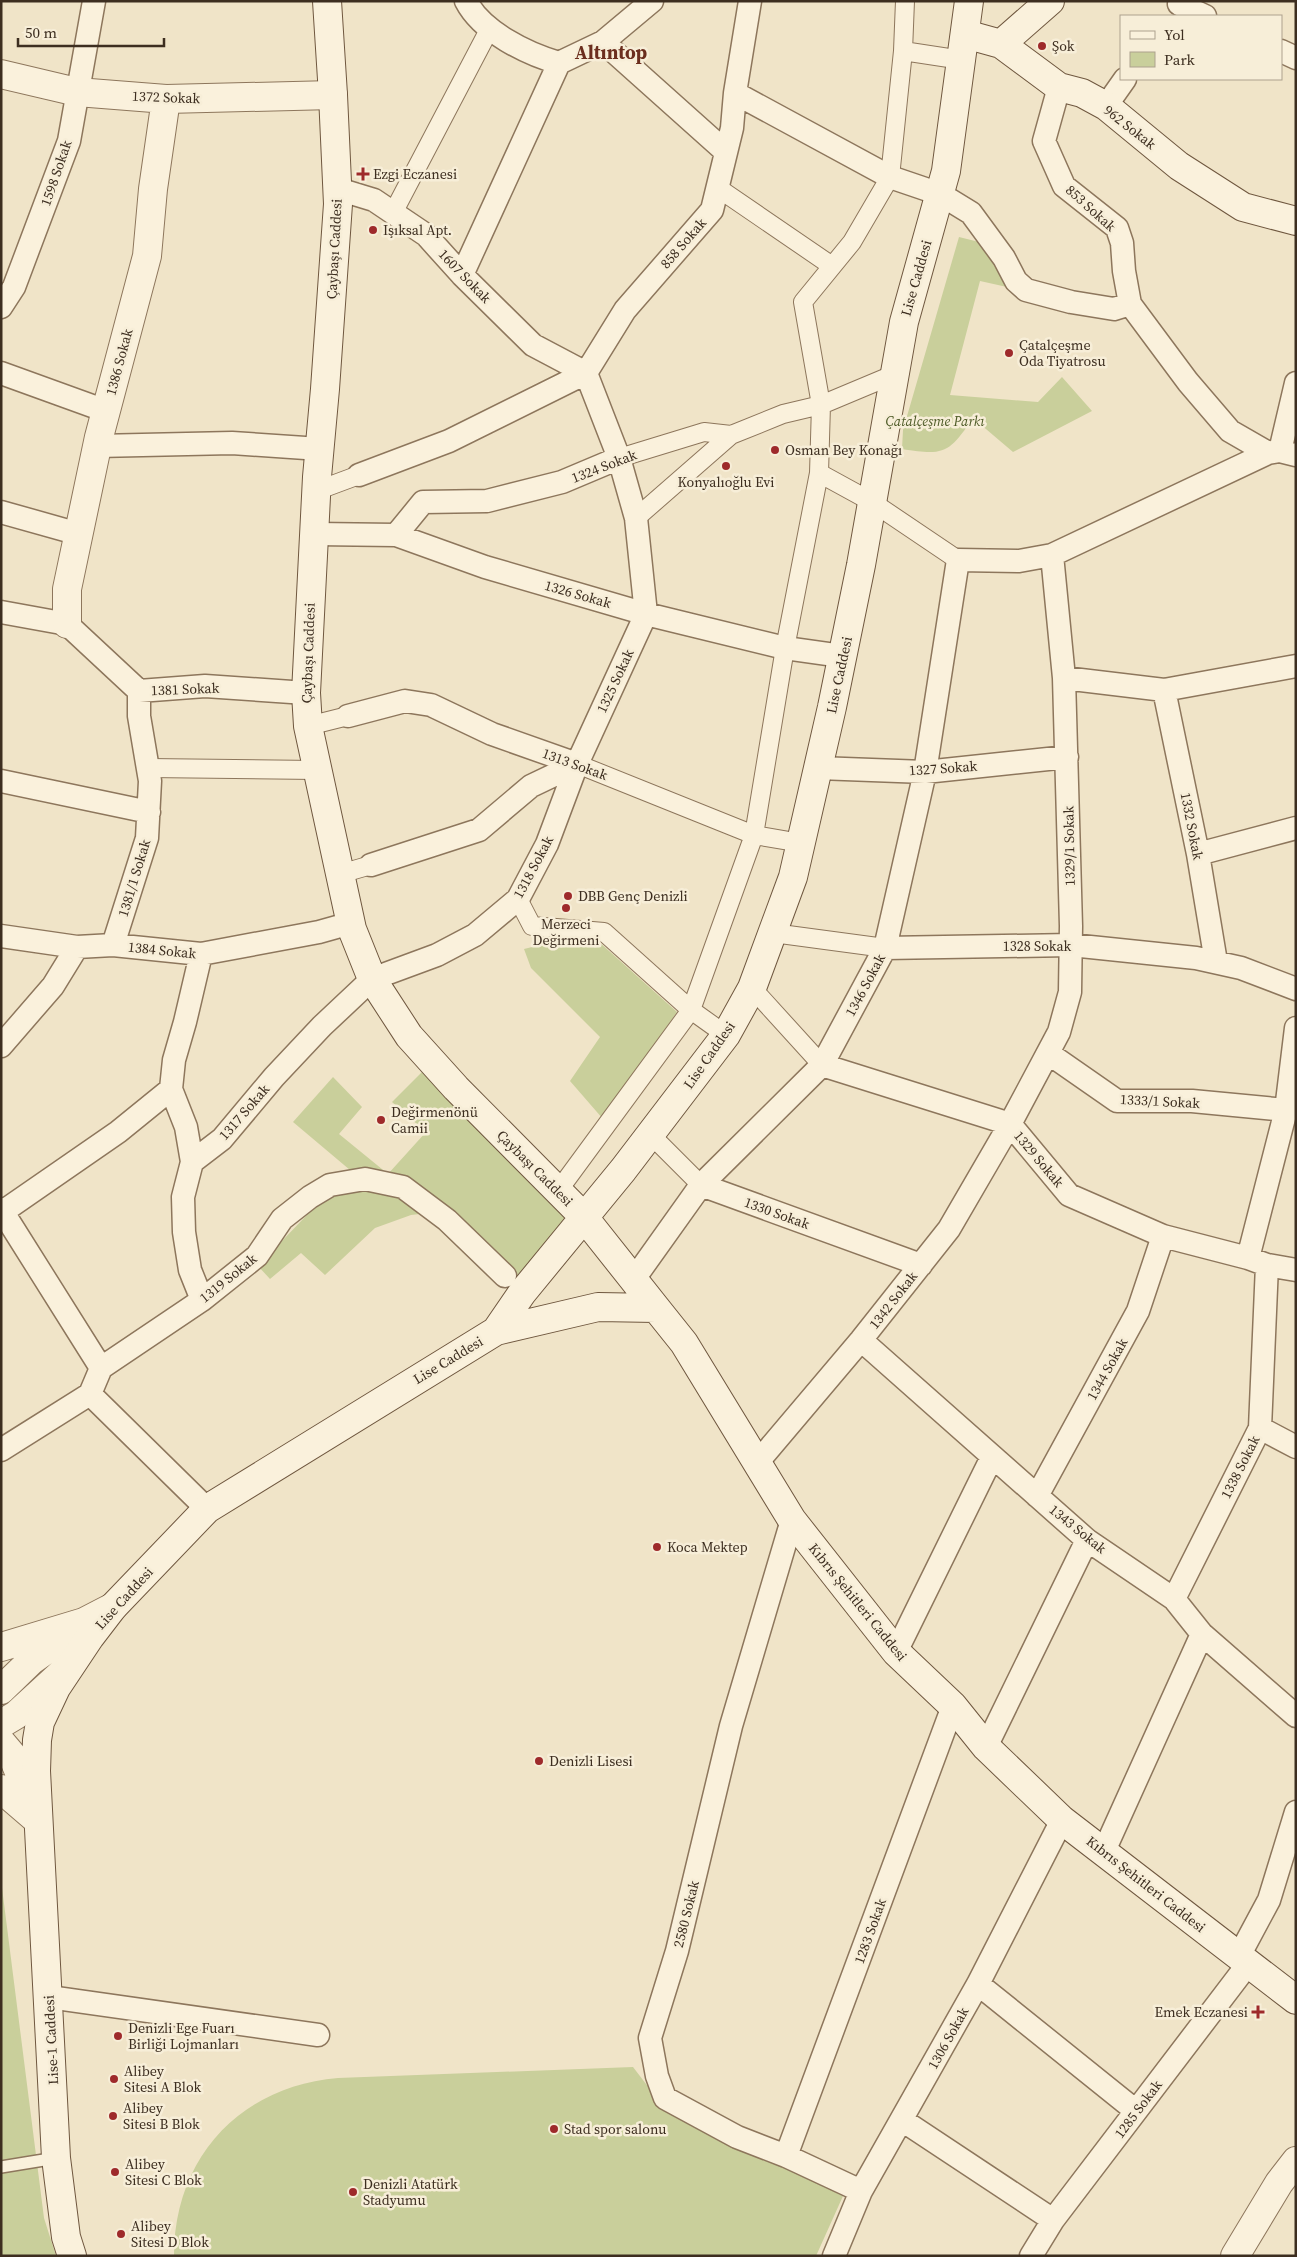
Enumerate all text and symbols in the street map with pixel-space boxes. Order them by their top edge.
scale bar [18,15,164,47]
legend [1120,15,1282,80]
text: 50 m [25,22,57,43]
text: Yol [1164,24,1185,45]
place label: Şok [1052,36,1075,56]
district label: Altıntop [575,39,648,65]
marker: Şok [1036,40,1048,52]
text: Park [1164,49,1196,70]
street label: 1372 Sokak [131,86,201,108]
street label: 962 Sokak [1100,100,1161,154]
street label: 1598 Sokak [35,137,77,209]
place label: Ezgi Eczanesi [373,164,457,184]
marker: Ezgi Eczanesi [357,168,369,180]
street label: 853 Sokak [1061,180,1121,236]
street label: Çaybaşı Caddesi [321,198,347,300]
street label: 858 Sokak [655,213,711,273]
place label: Işıksal Apt. [383,220,452,240]
marker: Işıksal Apt. [367,224,379,236]
street label: Lise Caddesi [896,238,936,318]
street label: 1607 Sokak [434,244,496,308]
street label: 1386 Sokak [100,326,138,398]
place label: Çatalçeşme Oda Tiyatrosu [1019,335,1106,371]
marker: Çatalçeşme Oda Tiyatrosu [1003,347,1015,359]
park label: Çatalçeşme Parkı [885,411,985,431]
place label: Osman Bey Konağı [785,440,902,460]
street label: 1324 Sokak [568,444,640,488]
marker: Osman Bey Konağı [769,444,781,456]
marker: Konyalıoğlu Evi [720,460,732,472]
place label: Konyalıoğlu Evi [678,472,774,492]
street label: 1326 Sokak [542,575,614,613]
street label: Çaybaşı Caddesi [296,602,320,704]
street label: Lise Caddesi [821,635,857,715]
street label: 1325 Sokak [591,645,639,716]
street label: 1381 Sokak [150,678,220,700]
street label: 1313 Sokak [539,743,611,785]
street label: 1327 Sokak [908,756,978,780]
street label: 1332 Sokak [1176,791,1208,862]
street label: 1329/1 Sokak [1058,805,1080,886]
street label: 1318 Sokak [508,832,558,902]
street label: 1381/1 Sokak [113,836,155,919]
place label: DBB Genç Denizli [578,886,688,906]
marker: DBB Genç Denizli [562,890,574,902]
marker: Merzeci Değirmeni [560,902,572,914]
place label: Merzeci Değirmeni [533,914,599,950]
street label: 1384 Sokak [127,936,197,964]
street label: 1328 Sokak [1003,936,1072,956]
street label: 1346 Sokak [840,950,890,1020]
street label: Lise Caddesi [678,1017,740,1093]
street label: 1317 Sokak [214,1079,274,1144]
street label: 1333/1 Sokak [1120,1089,1201,1113]
place label: Değirmenönü Camii [391,1102,478,1138]
marker: Değirmenönü Camii [375,1114,387,1126]
street label: Çaybaşı Caddesi [492,1125,578,1211]
street label: 1329 Sokak [1009,1126,1069,1192]
street label: 1330 Sokak [741,1192,813,1234]
street label: 1319 Sokak [195,1248,261,1307]
street label: 1342 Sokak [864,1267,922,1333]
street label: Lise Caddesi [409,1331,487,1389]
street label: 1344 Sokak [1082,1334,1132,1404]
street label: 1338 Sokak [1216,1432,1265,1502]
street label: 1343 Sokak [1045,1500,1111,1559]
place label: Koca Mektep [667,1537,748,1557]
street label: Kıbrıs Şehitleri Caddesi [804,1539,912,1665]
marker: Koca Mektep [651,1541,663,1553]
street label: Lise Caddesi [90,1562,158,1634]
place label: Denizli Lisesi [549,1751,633,1771]
marker: Denizli Lisesi [533,1755,545,1767]
street label: Kıbrıs Şehitleri Caddesi [1082,1831,1210,1937]
street label: 2580 Sokak [668,1878,704,1950]
street label: 1283 Sokak [849,1895,891,1967]
street label: Lise-1 Caddesi [39,1995,63,2085]
place label: Emek Eczanesi [1154,2002,1248,2022]
street label: 1306 Sokak [923,2003,973,2073]
marker: Emek Eczanesi [1252,2006,1264,2018]
place label: Denizli Ege Fuarı Birliği Lojmanları [128,2018,239,2054]
marker: Denizli Ege Fuarı Birliği Lojmanları [112,2030,124,2042]
place label: Alibey Sitesi A Blok [124,2061,201,2097]
marker: Alibey Sitesi A Blok [108,2073,120,2085]
street label: 1285 Sokak [1109,2075,1167,2142]
place label: Alibey Sitesi B Blok [123,2098,200,2134]
marker: Alibey Sitesi B Blok [107,2110,119,2122]
place label: Stad spor salonu [564,2119,667,2139]
marker: Stad spor salonu [548,2123,560,2135]
place label: Alibey Sitesi C Blok [125,2154,202,2190]
marker: Alibey Sitesi C Blok [109,2166,121,2178]
place label: Denizli Atatürk Stadyumu [363,2174,458,2210]
marker: Denizli Atatürk Stadyumu [347,2186,359,2198]
place label: Alibey Sitesi D Blok [131,2216,209,2252]
marker: Alibey Sitesi D Blok [115,2228,127,2240]

